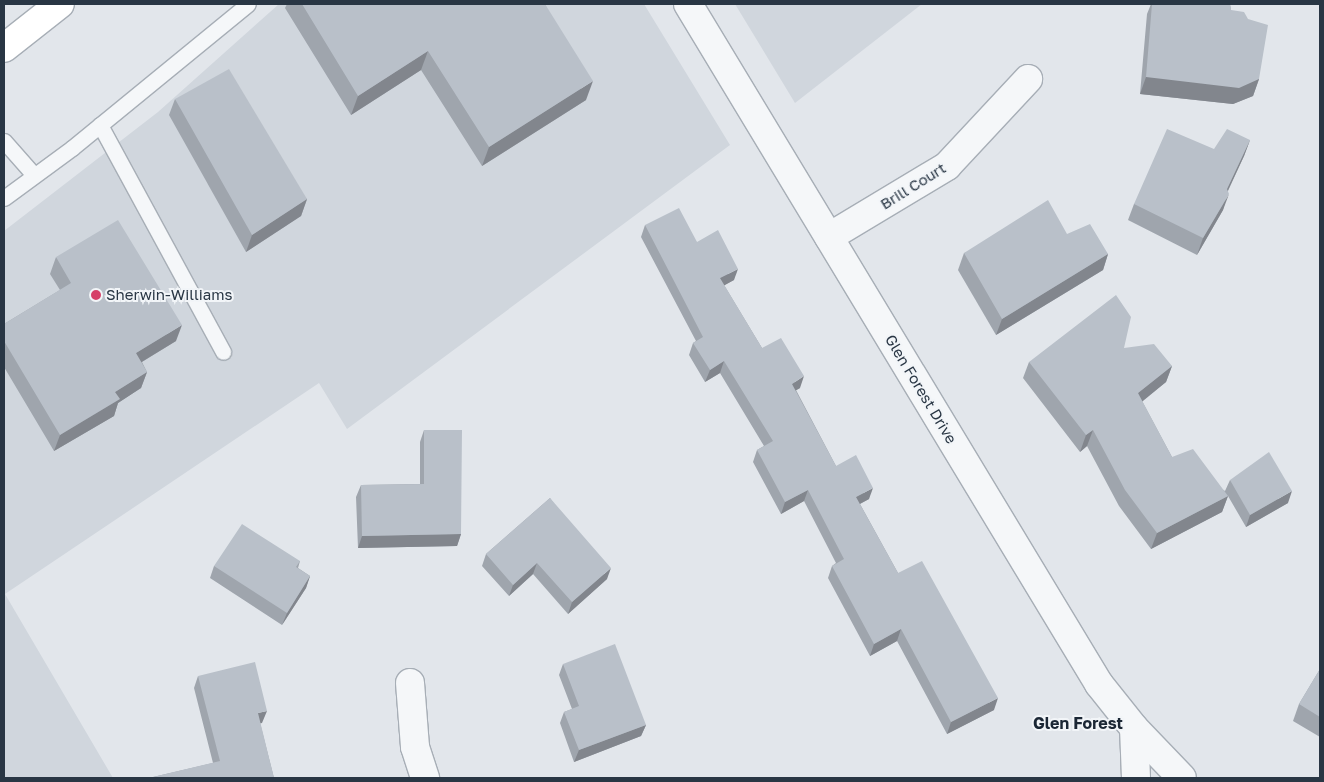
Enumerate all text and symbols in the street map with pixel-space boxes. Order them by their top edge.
street label: Brill Court [877,159,949,213]
place label: Sherwin-Williams [106,286,233,304]
marker: Sherwin-Williams [90,289,102,301]
street label: Glen Forest Drive [881,331,961,447]
district label: Glen Forest [1033,713,1123,733]

